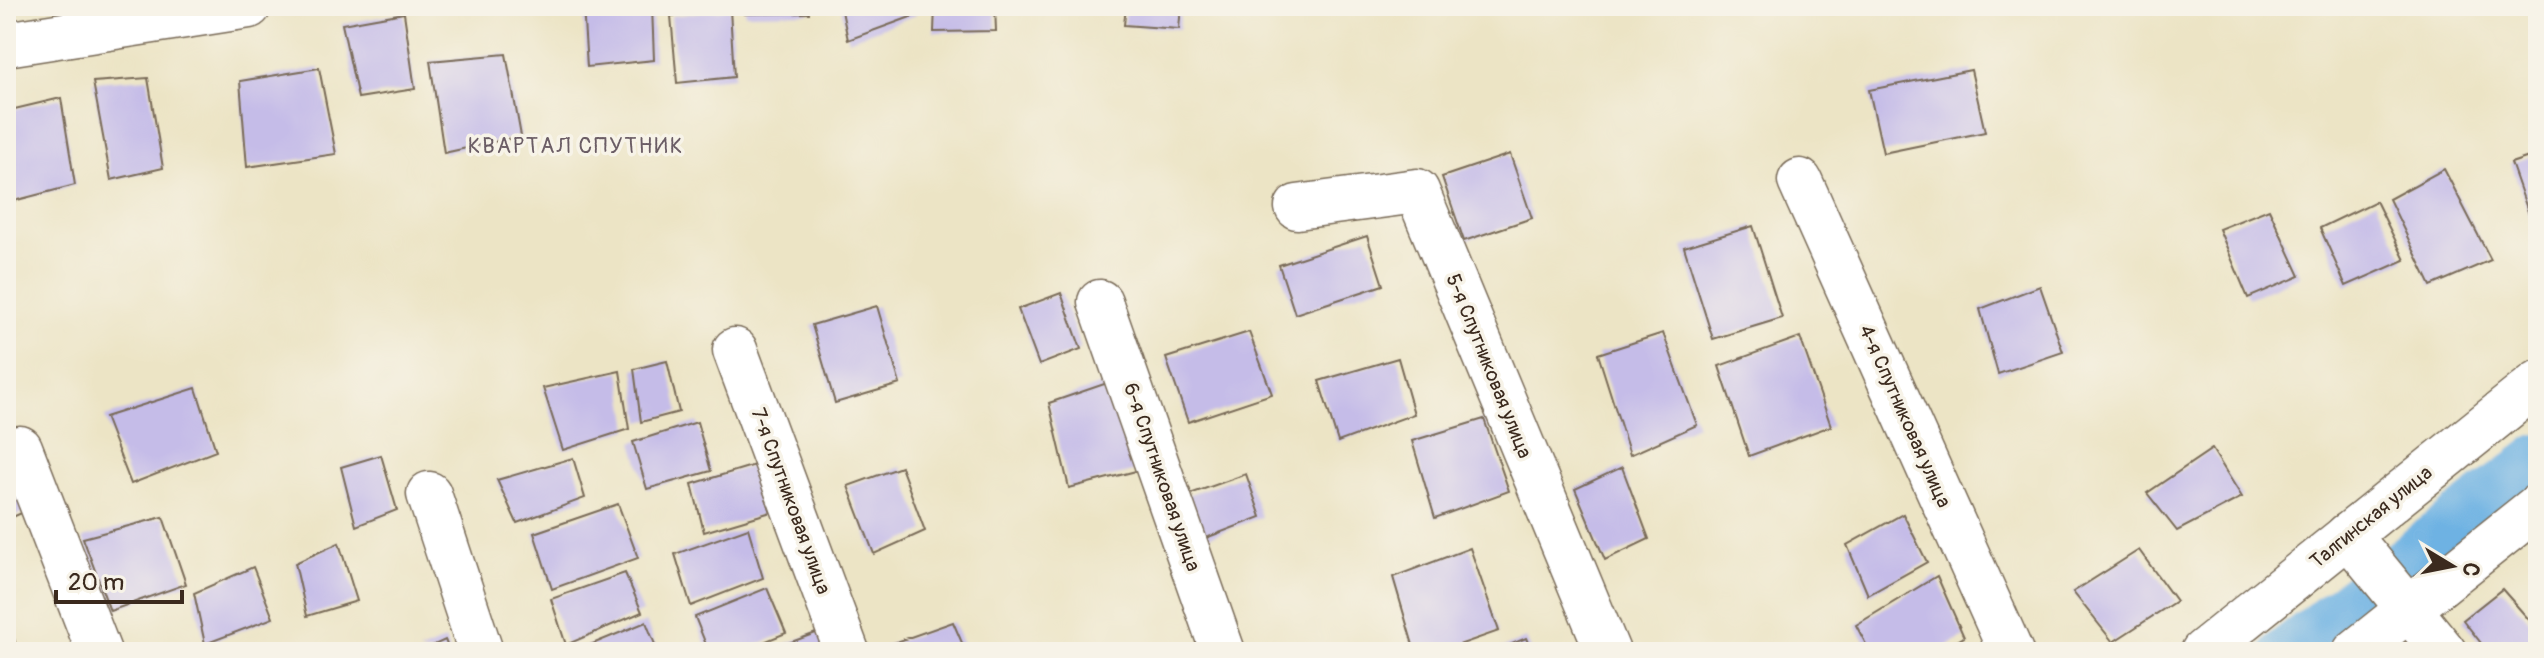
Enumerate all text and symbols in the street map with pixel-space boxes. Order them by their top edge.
district label: КВАРТАЛ СПУТНИК [468,132,684,160]
street label: 5-я Спутниковая улица [1441,270,1537,462]
street label: 4-я Спутниковая улица [1853,321,1957,511]
street label: 6-я Спутниковая улица [1118,380,1206,574]
street label: 7-я Спутниковая улица [746,404,836,598]
street label: Талгинская улица [2305,460,2437,574]
north arrow [2412,526,2492,606]
scale bar [56,554,182,604]
text: С [2456,560,2486,579]
text: 20 m [68,568,124,597]

